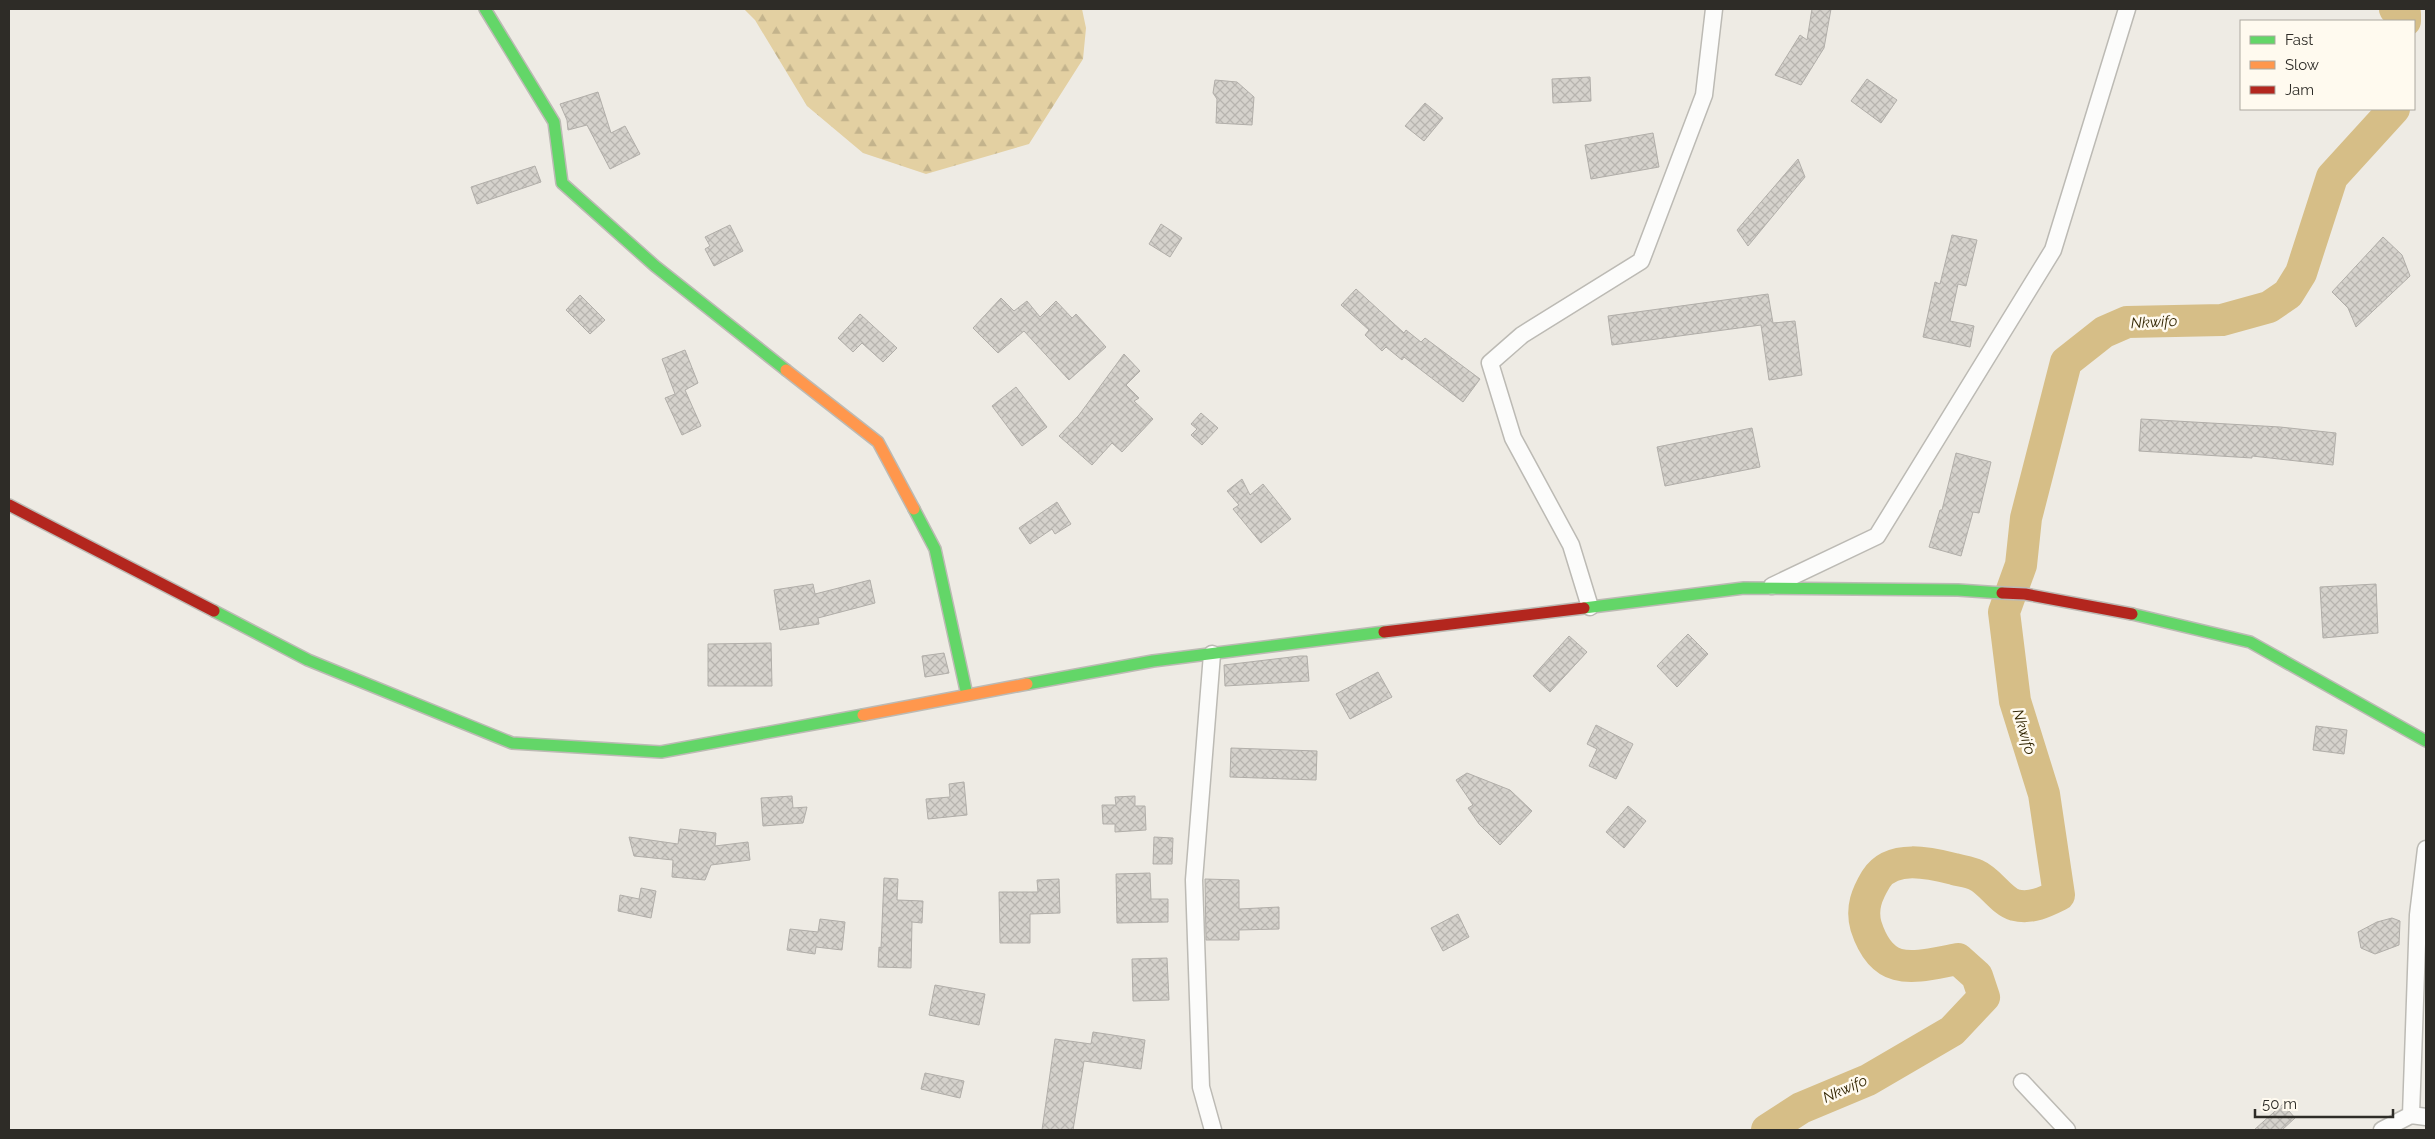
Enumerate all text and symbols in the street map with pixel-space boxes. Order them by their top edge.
legend [2240,20,2415,110]
text: Fast [2285,31,2313,49]
text: Slow [2285,56,2319,74]
text: Jam [2285,81,2314,99]
water label: Nkwifo [2130,312,2178,332]
water label: Nkwifo [2009,707,2039,757]
water label: Nkwifo [1820,1071,1870,1107]
scale bar [2255,1086,2392,1118]
text: 50 m [2262,1095,2297,1113]

